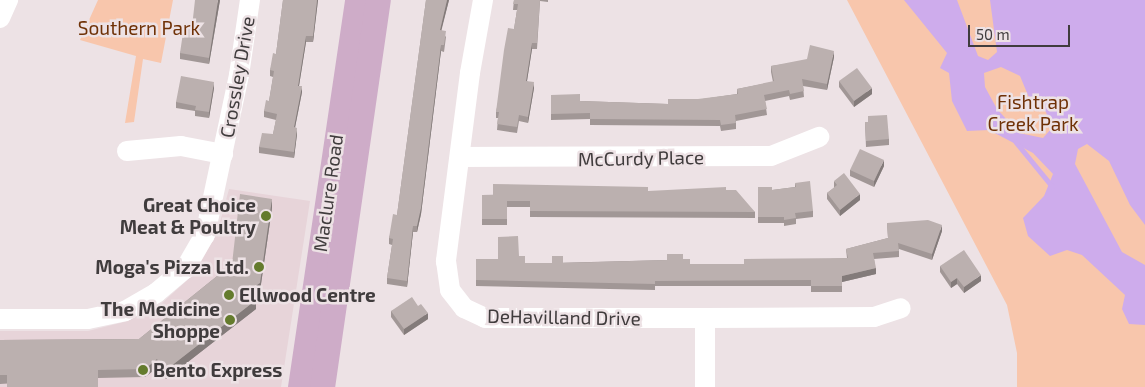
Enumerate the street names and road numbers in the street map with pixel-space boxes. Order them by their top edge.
street label: Crossley Drive [215,14,259,140]
street label: Maclure Road [308,133,348,253]
street label: McCurdy Place [577,145,705,171]
street label: DeHavilland Drive [487,304,641,330]

